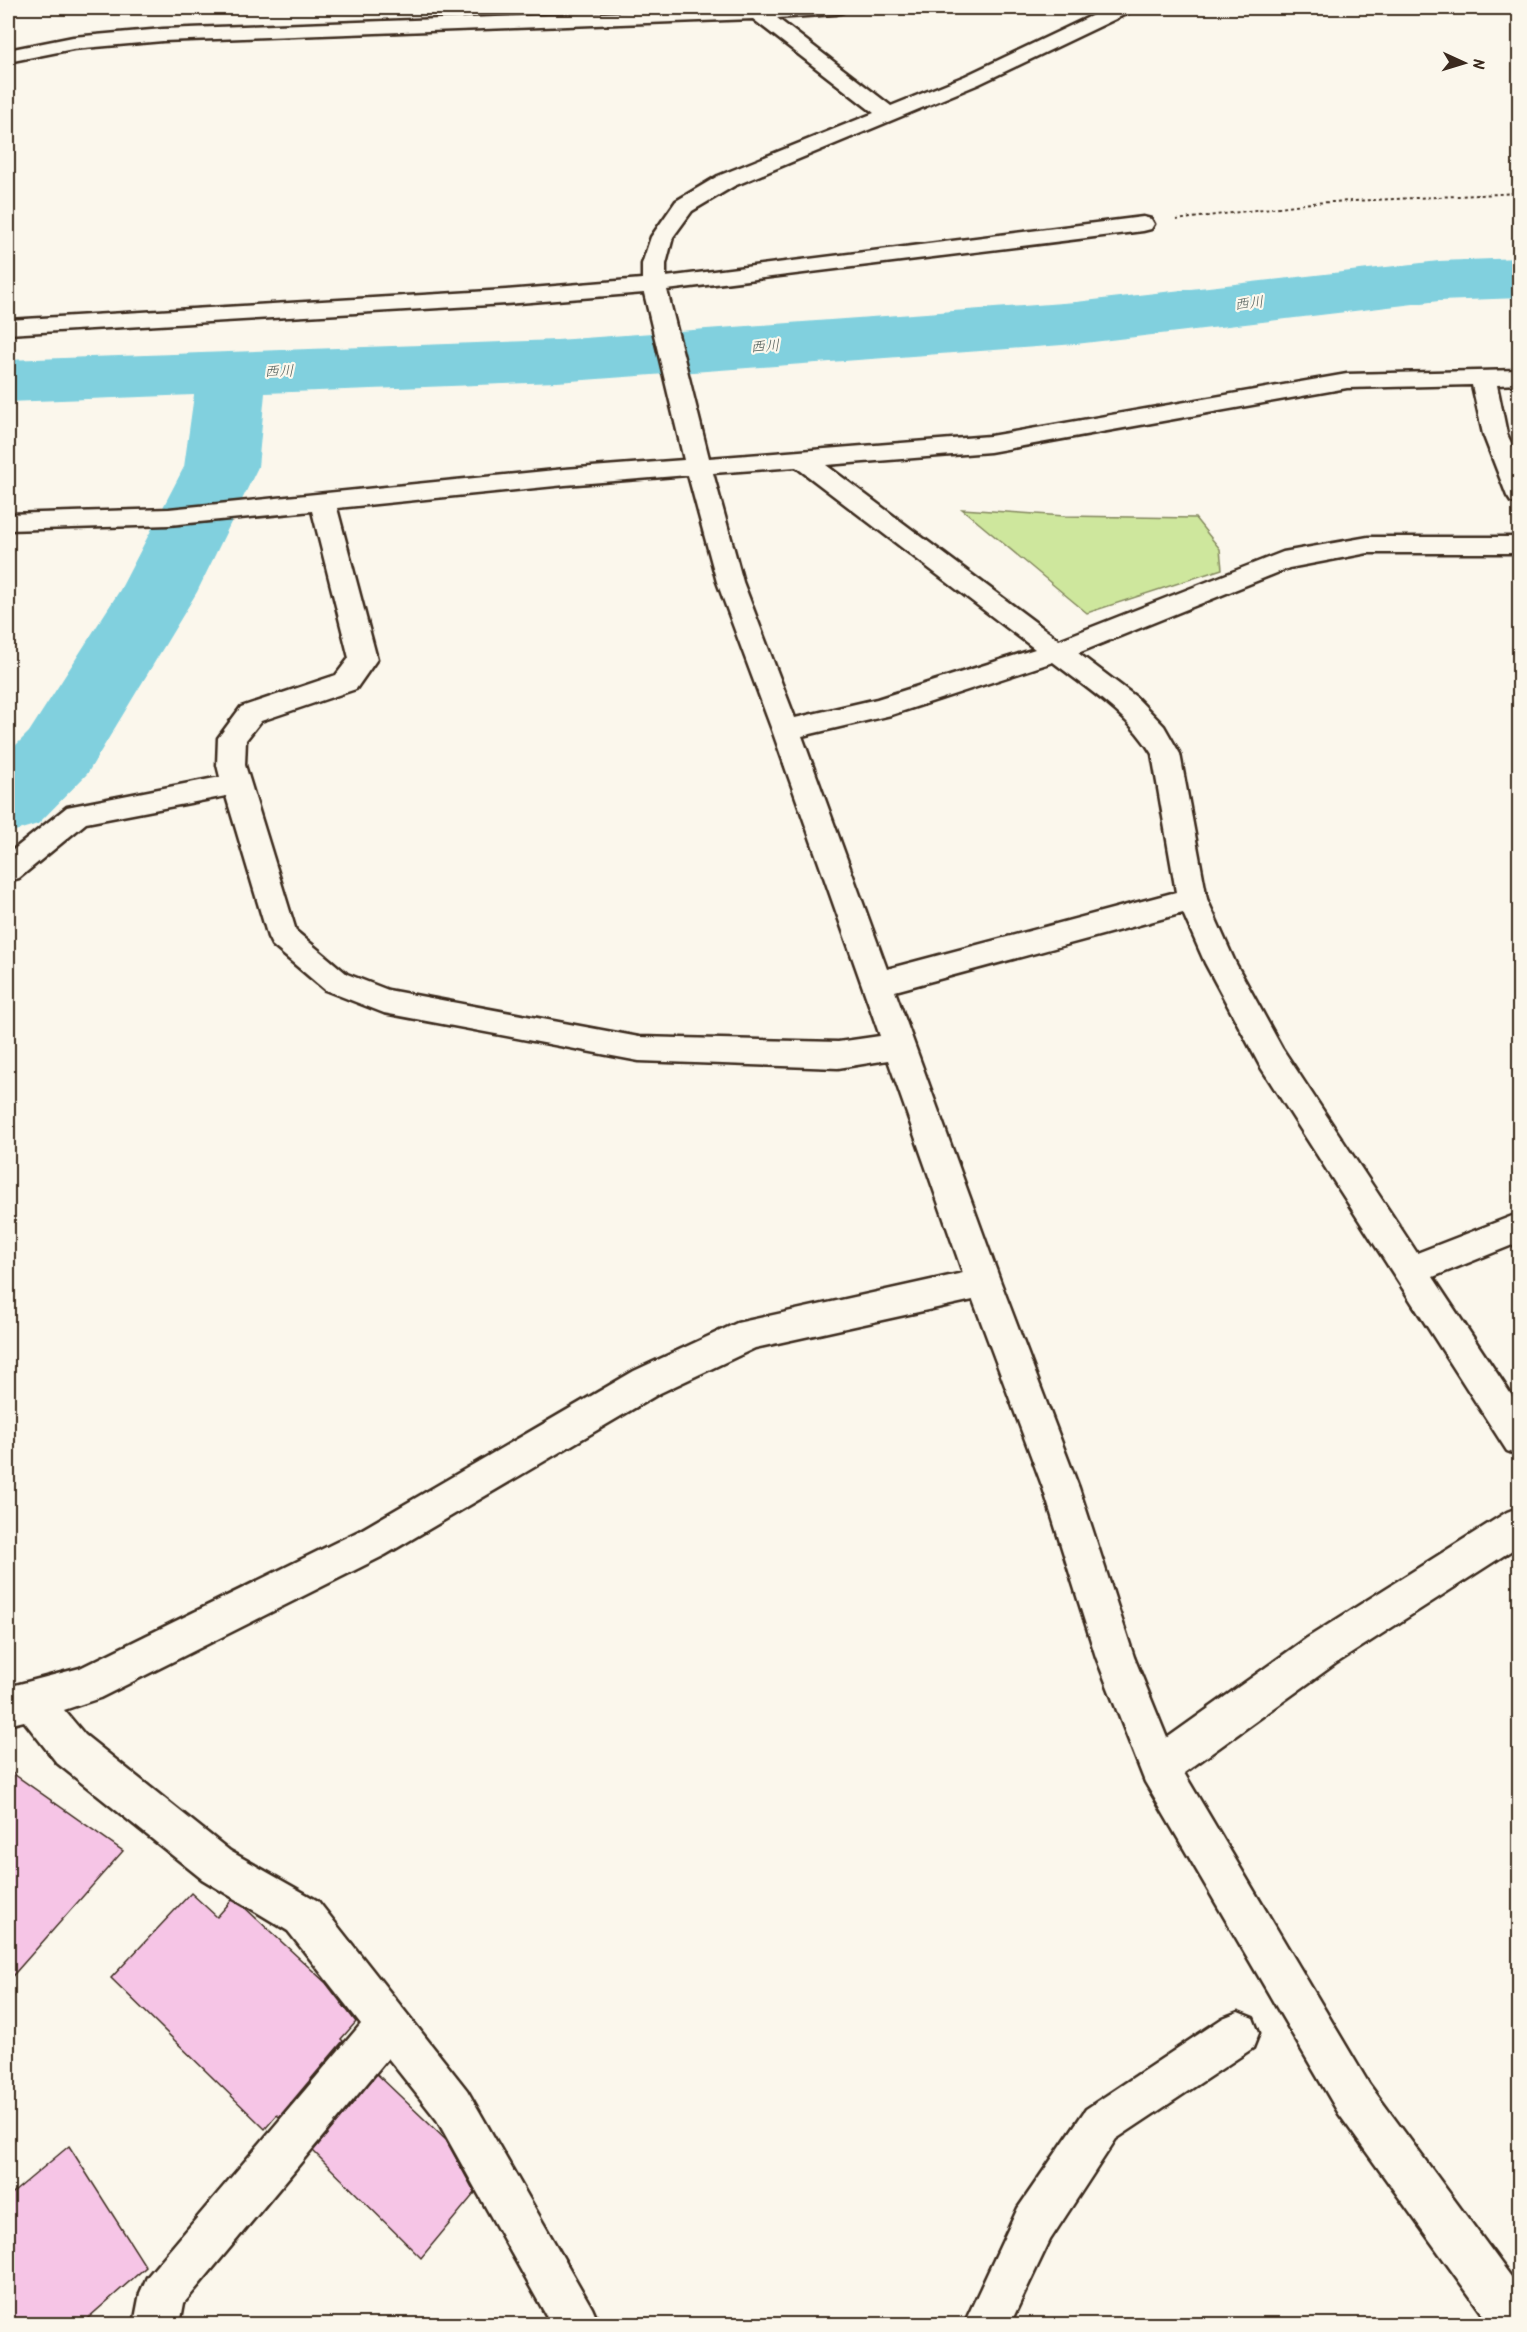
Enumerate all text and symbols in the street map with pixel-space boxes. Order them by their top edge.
north arrow [1434,33,1494,93]
text: N [1465,58,1490,70]
water label: 西川 [1233,290,1265,318]
water label: 西川 [749,334,781,360]
water label: 西川 [264,359,294,385]

